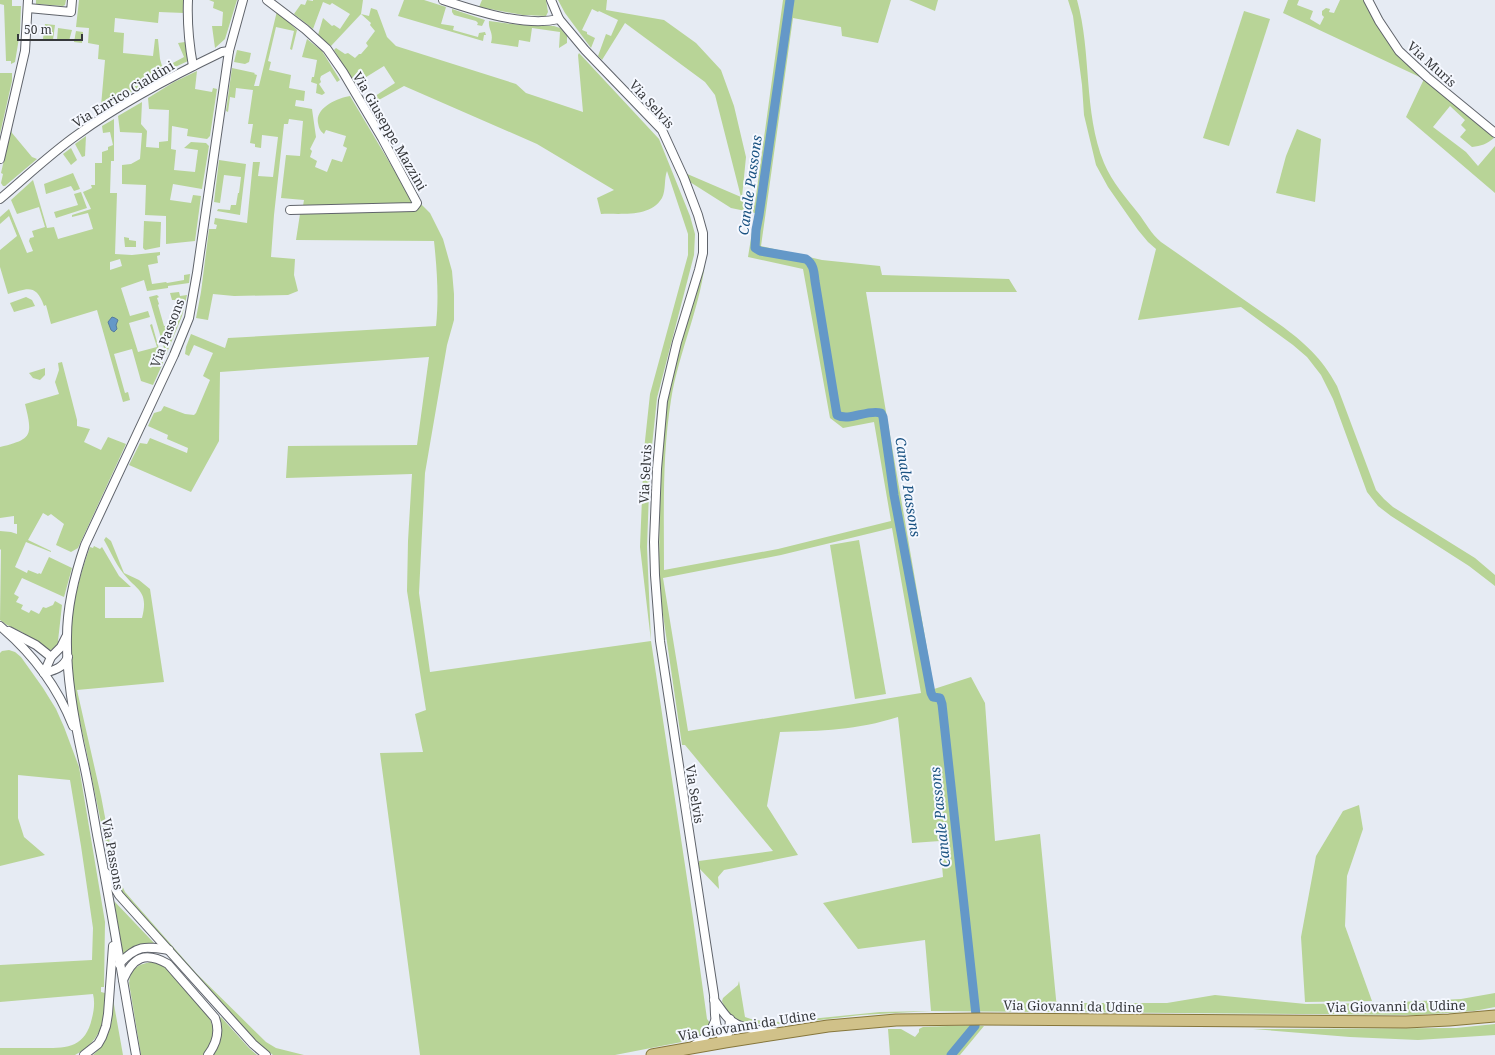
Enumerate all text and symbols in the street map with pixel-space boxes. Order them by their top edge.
scale bar [18,16,82,42]
text: 50 m [24,21,52,38]
street label: Via Muris [1404,37,1461,91]
street label: Via Enrico Cialdini [69,56,177,132]
street label: Via Giuseppe Mazzini [349,68,431,194]
street label: Via Selvis [625,76,679,132]
water label: Canale Passons [733,133,766,236]
street label: Via Passons [146,296,188,370]
water label: Canale Passons [891,436,926,539]
street label: Via Selvis [634,444,656,504]
street label: Via Selvis [681,763,709,825]
water label: Canale Passons [925,765,954,868]
street label: Via Passons [98,817,128,891]
street label: Via Giovanni da Udine [1003,996,1143,1016]
street label: Via Giovanni da Udine [1326,996,1466,1016]
street label: Via Giovanni da Udine [677,1005,817,1045]

